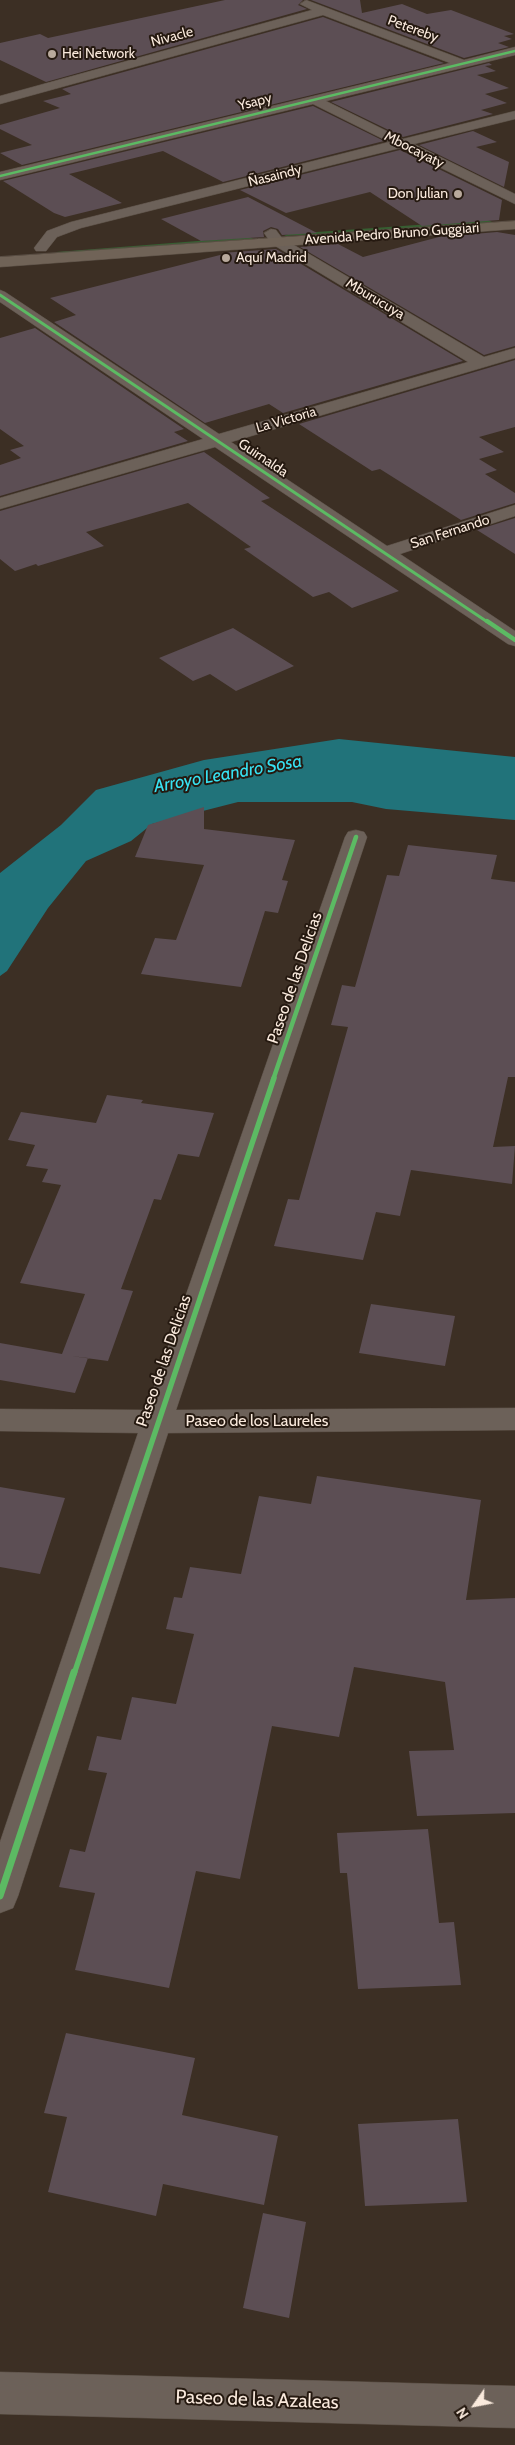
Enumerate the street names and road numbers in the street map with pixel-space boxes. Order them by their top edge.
street label: Petereby [385,12,441,46]
street label: Nivacle [149,23,195,51]
street label: Ysapy [236,90,274,114]
street label: Mbocayaty [381,128,447,172]
street label: Ñasaindy [246,161,304,191]
street label: Avenida Pedro Bruno Guggiari [304,220,480,248]
street label: Mburucuya [343,275,407,323]
street label: La Victoria [254,403,318,437]
street label: Guirnalda [235,435,291,481]
street label: San Fernando [408,511,492,553]
street label: Paseo de las Delicias [263,910,327,1046]
street label: Paseo de las Delicias [132,1293,196,1429]
street label: Paseo de los Laureles [186,1411,328,1431]
street label: Paseo de las Azaleas [175,2386,339,2414]

